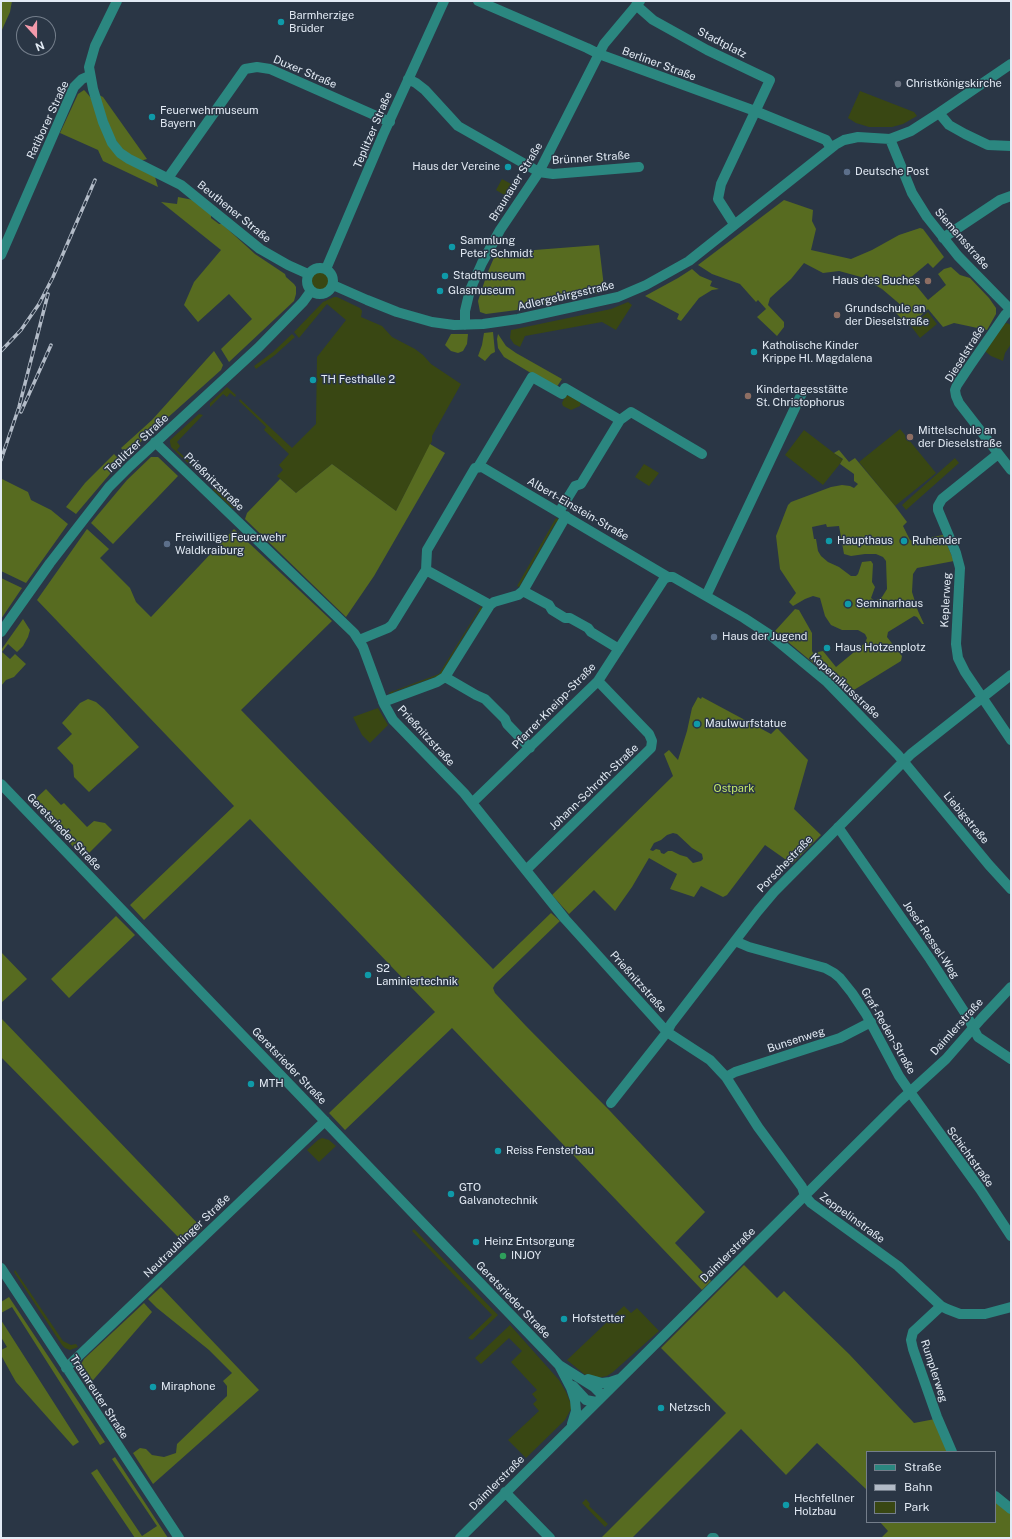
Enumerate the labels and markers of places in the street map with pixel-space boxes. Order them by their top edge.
place label: Barmherzige Brüder [289,9,354,35]
marker: Barmherzige Brüder [276,17,286,27]
place label: Christkönigskirche [906,77,1002,91]
marker: Christkönigskirche [893,79,903,89]
place label: Feuerwehrmuseum Bayern [160,104,259,130]
marker: Feuerwehrmuseum Bayern [147,112,157,122]
place label: Haus der Vereine [412,160,500,174]
marker: Haus der Vereine [503,162,513,172]
place label: Deutsche Post [855,165,929,179]
marker: Deutsche Post [842,167,852,177]
place label: Sammlung Peter Schmidt [460,234,533,260]
marker: Sammlung Peter Schmidt [447,242,457,252]
place label: Stadtmuseum [453,269,525,283]
marker: Stadtmuseum [440,271,450,281]
place label: Haus des Buches [832,274,920,288]
marker: Haus des Buches [923,276,933,286]
place label: Glasmuseum [448,284,515,298]
marker: Glasmuseum [435,286,445,296]
place label: Grundschule an der Dieselstraße [845,302,929,328]
marker: Grundschule an der Dieselstraße [832,310,842,320]
place label: Katholische Kinder Krippe Hl. Magdalena [762,339,872,365]
marker: Katholische Kinder Krippe Hl. Magdalena [749,347,759,357]
place label: TH Festhalle 2 [321,373,395,387]
marker: TH Festhalle 2 [308,375,318,385]
place label: Kindertagesstätte St. Christophorus [756,383,848,409]
marker: Kindertagesstätte St. Christophorus [743,391,753,401]
place label: Mittelschule an der Dieselstraße [918,424,1002,450]
marker: Mittelschule an der Dieselstraße [905,432,915,442]
place label: Freiwillige Feuerwehr Waldkraiburg [175,531,286,557]
place label: Haupthaus [837,534,893,548]
place label: Ruhender [912,534,962,548]
marker: Haupthaus [824,536,834,546]
marker: Ruhender [899,536,909,546]
marker: Freiwillige Feuerwehr Waldkraiburg [162,539,172,549]
place label: Seminarhaus [856,597,923,611]
marker: Seminarhaus [843,599,853,609]
place label: Haus der Jugend [722,630,807,644]
marker: Haus der Jugend [709,632,719,642]
place label: Haus Hotzenplotz [835,641,926,655]
marker: Haus Hotzenplotz [822,643,832,653]
place label: Maulwurfstatue [705,717,786,731]
marker: Maulwurfstatue [692,719,702,729]
place label: S2 Laminiertechnik [376,962,458,988]
marker: S2 Laminiertechnik [363,970,373,980]
place label: MTH [259,1077,284,1091]
marker: MTH [246,1079,256,1089]
place label: Reiss Fensterbau [506,1144,594,1158]
marker: Reiss Fensterbau [493,1146,503,1156]
place label: GTO Galvanotechnik [459,1181,538,1207]
marker: GTO Galvanotechnik [446,1189,456,1199]
place label: Heinz Entsorgung [484,1235,575,1249]
marker: Heinz Entsorgung [471,1237,481,1247]
place label: INJOY [511,1249,541,1263]
marker: INJOY [498,1251,508,1261]
place label: Hofstetter [572,1312,625,1326]
marker: Hofstetter [559,1314,569,1324]
place label: Miraphone [161,1380,215,1394]
marker: Miraphone [148,1382,158,1392]
place label: Netzsch [669,1401,711,1415]
marker: Netzsch [656,1403,666,1413]
place label: Hechfellner Holzbau [794,1492,854,1518]
marker: Hechfellner Holzbau [781,1500,791,1510]

